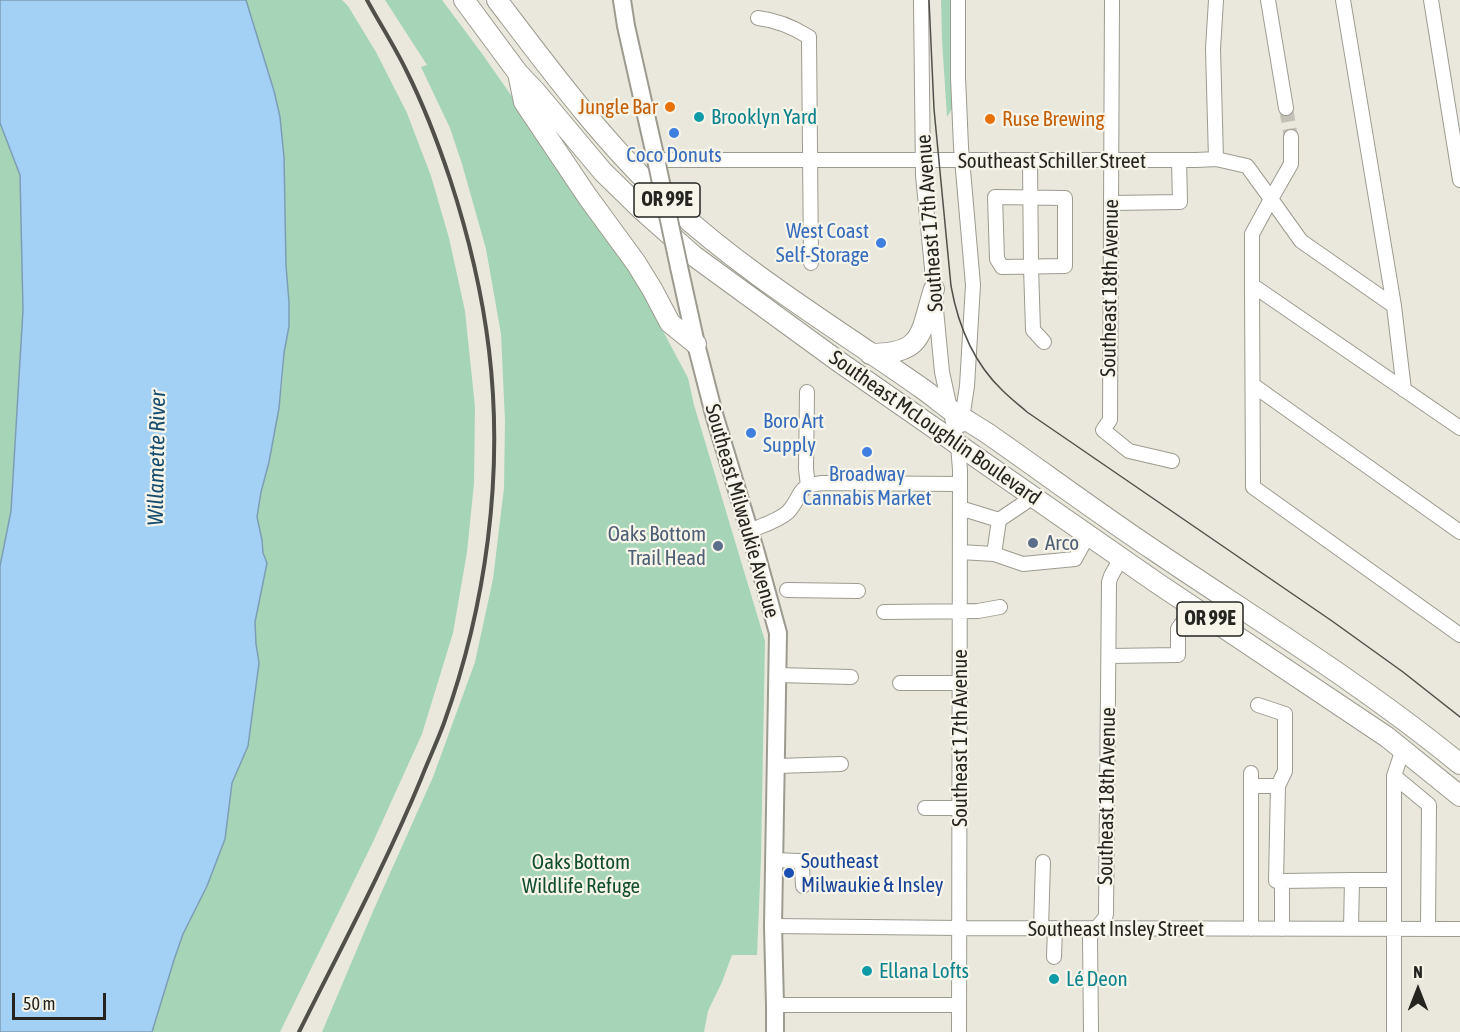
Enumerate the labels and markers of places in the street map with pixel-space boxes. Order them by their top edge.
place label: Jungle Bar [578,94,658,120]
marker: Jungle Bar [663,100,677,114]
place label: Brooklyn Yard [711,104,817,130]
place label: Ruse Brewing [1002,106,1105,132]
marker: Brooklyn Yard [692,110,706,124]
marker: Ruse Brewing [983,112,997,126]
marker: Coco Donuts [667,126,681,140]
place label: Coco Donuts [626,142,722,168]
place label: West Coast Self-Storage [776,218,869,268]
marker: West Coast Self-Storage [874,236,888,250]
place label: Boro Art Supply [763,408,824,458]
marker: Boro Art Supply [744,426,758,440]
marker: Broadway Cannabis Market [860,445,874,459]
place label: Broadway Cannabis Market [803,461,931,511]
place label: Oaks Bottom Trail Head [608,521,706,571]
place label: Arco [1045,530,1079,556]
marker: Arco [1026,536,1040,550]
marker: Oaks Bottom Trail Head [711,539,725,553]
place label: Southeast Milwaukie & Insley [801,848,943,898]
marker: Southeast Milwaukie & Insley [782,866,796,880]
place label: Ellana Lofts [879,958,969,984]
marker: Ellana Lofts [860,964,874,978]
place label: Lé Deon [1066,966,1128,992]
marker: Lé Deon [1047,972,1061,986]

